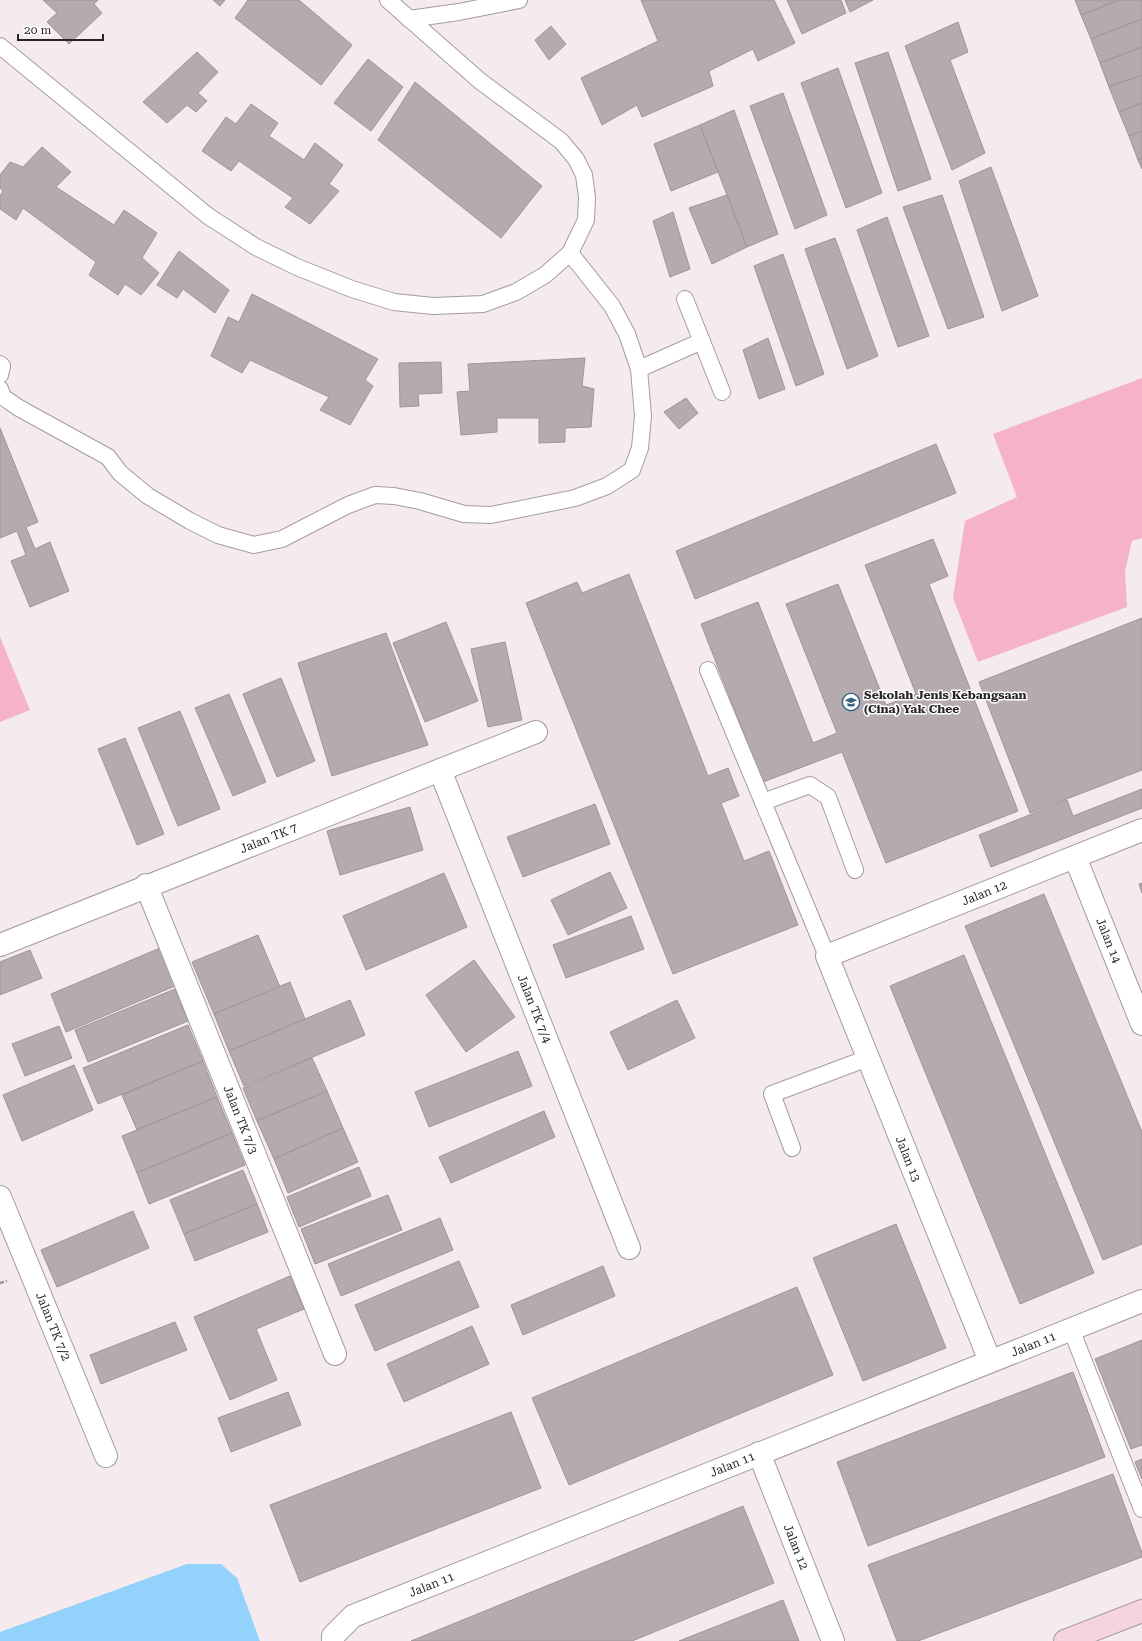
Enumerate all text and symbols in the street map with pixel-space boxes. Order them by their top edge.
scale bar [18,16,103,42]
text: 20 m [24,23,51,37]
place label: Sekolah Jenis Kebangsaan (Cina) Yak Chee [864,688,1027,716]
school or university icon: Sekolah Jenis Kebangsaan (Cina) Yak Chee [841,692,861,712]
street label: Jalan TK 7 [238,820,300,856]
street label: Jalan 12 [960,878,1009,908]
street label: Jalan 14 [1093,916,1124,965]
street label: Jalan TK 7/4 [515,973,554,1045]
street label: Jalan TK 7/3 [221,1083,261,1156]
street label: Jalan 13 [893,1134,923,1184]
street label: Jalan TK 7/2 [33,1290,73,1363]
street label: Jalan 11 [1009,1329,1058,1360]
street label: Jalan 11 [708,1449,757,1480]
street label: Jalan 12 [781,1522,811,1572]
street label: Jalan 11 [407,1569,457,1600]

